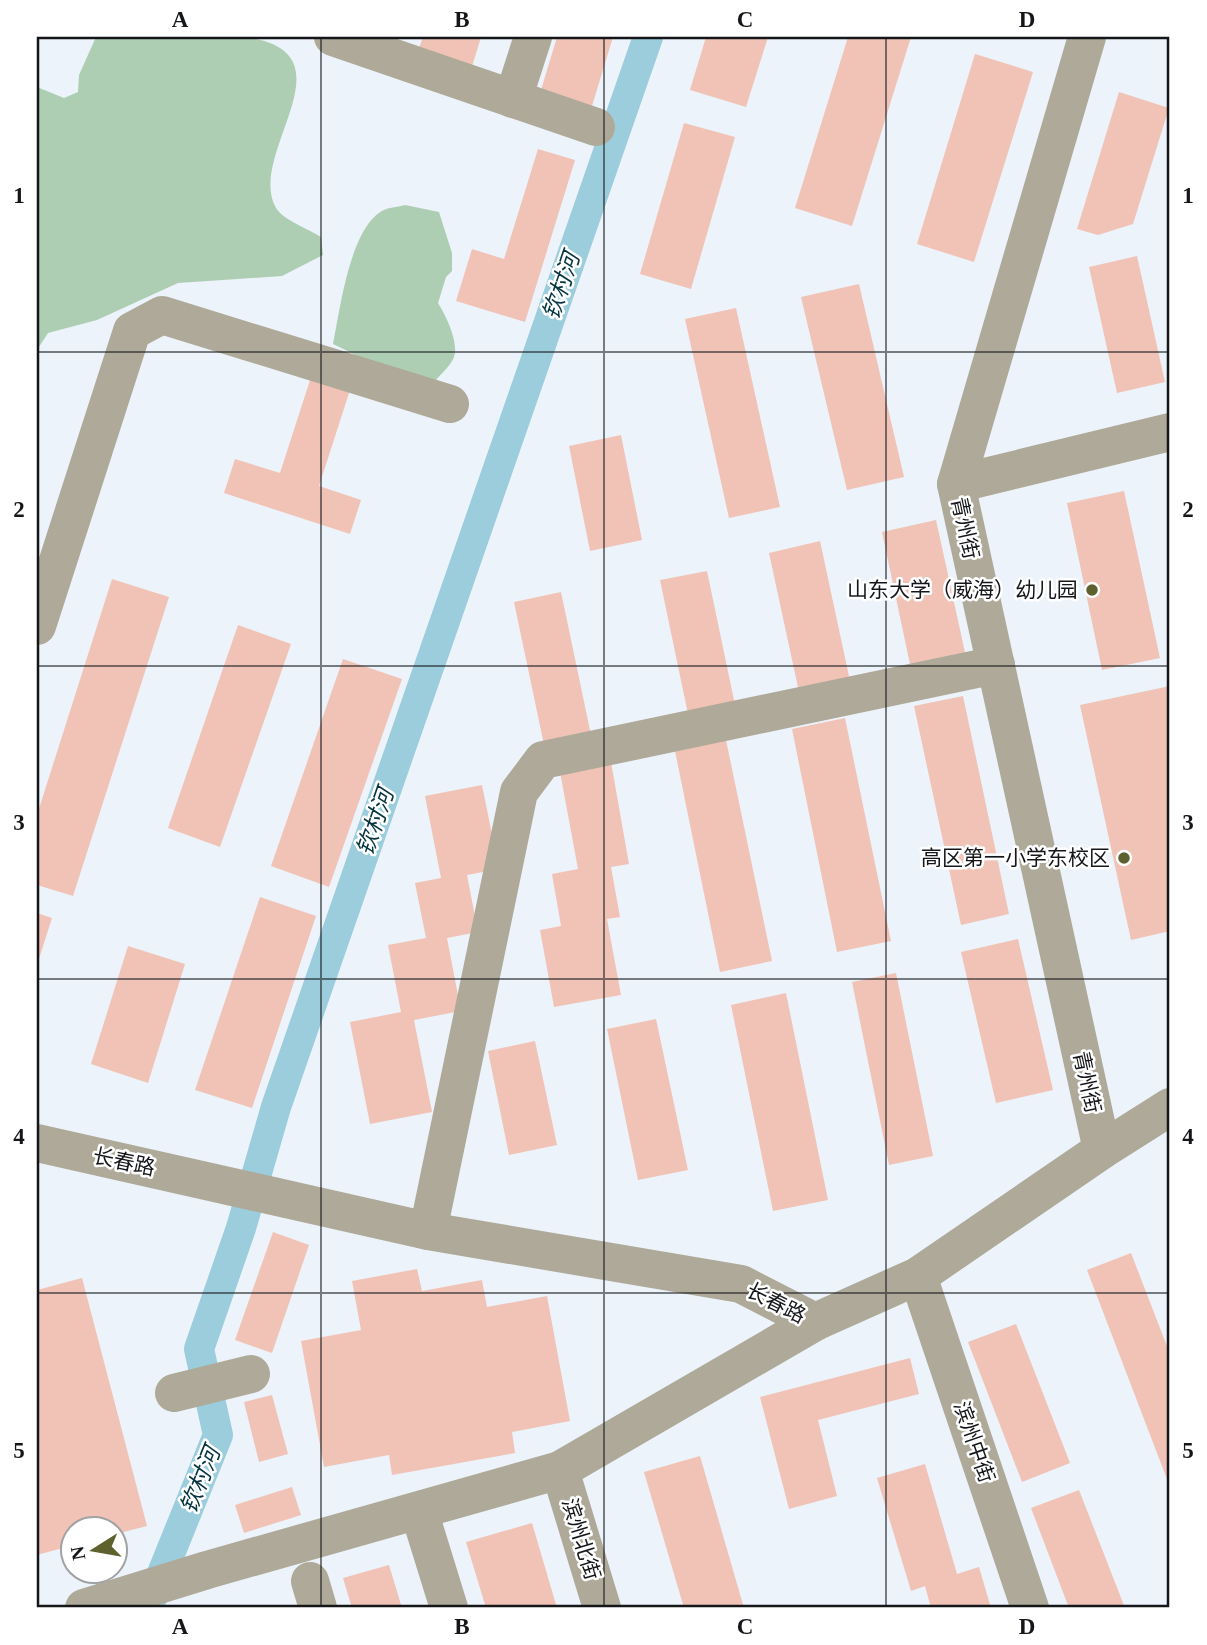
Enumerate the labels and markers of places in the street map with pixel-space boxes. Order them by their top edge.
place label: 山东大学（威海）幼儿园 [847,578,1078,602]
marker: 山东大学（威海）幼儿园 [1084,582,1100,598]
place label: 高区第一小学东校区 [921,846,1110,870]
marker: 高区第一小学东校区 [1116,850,1132,866]

